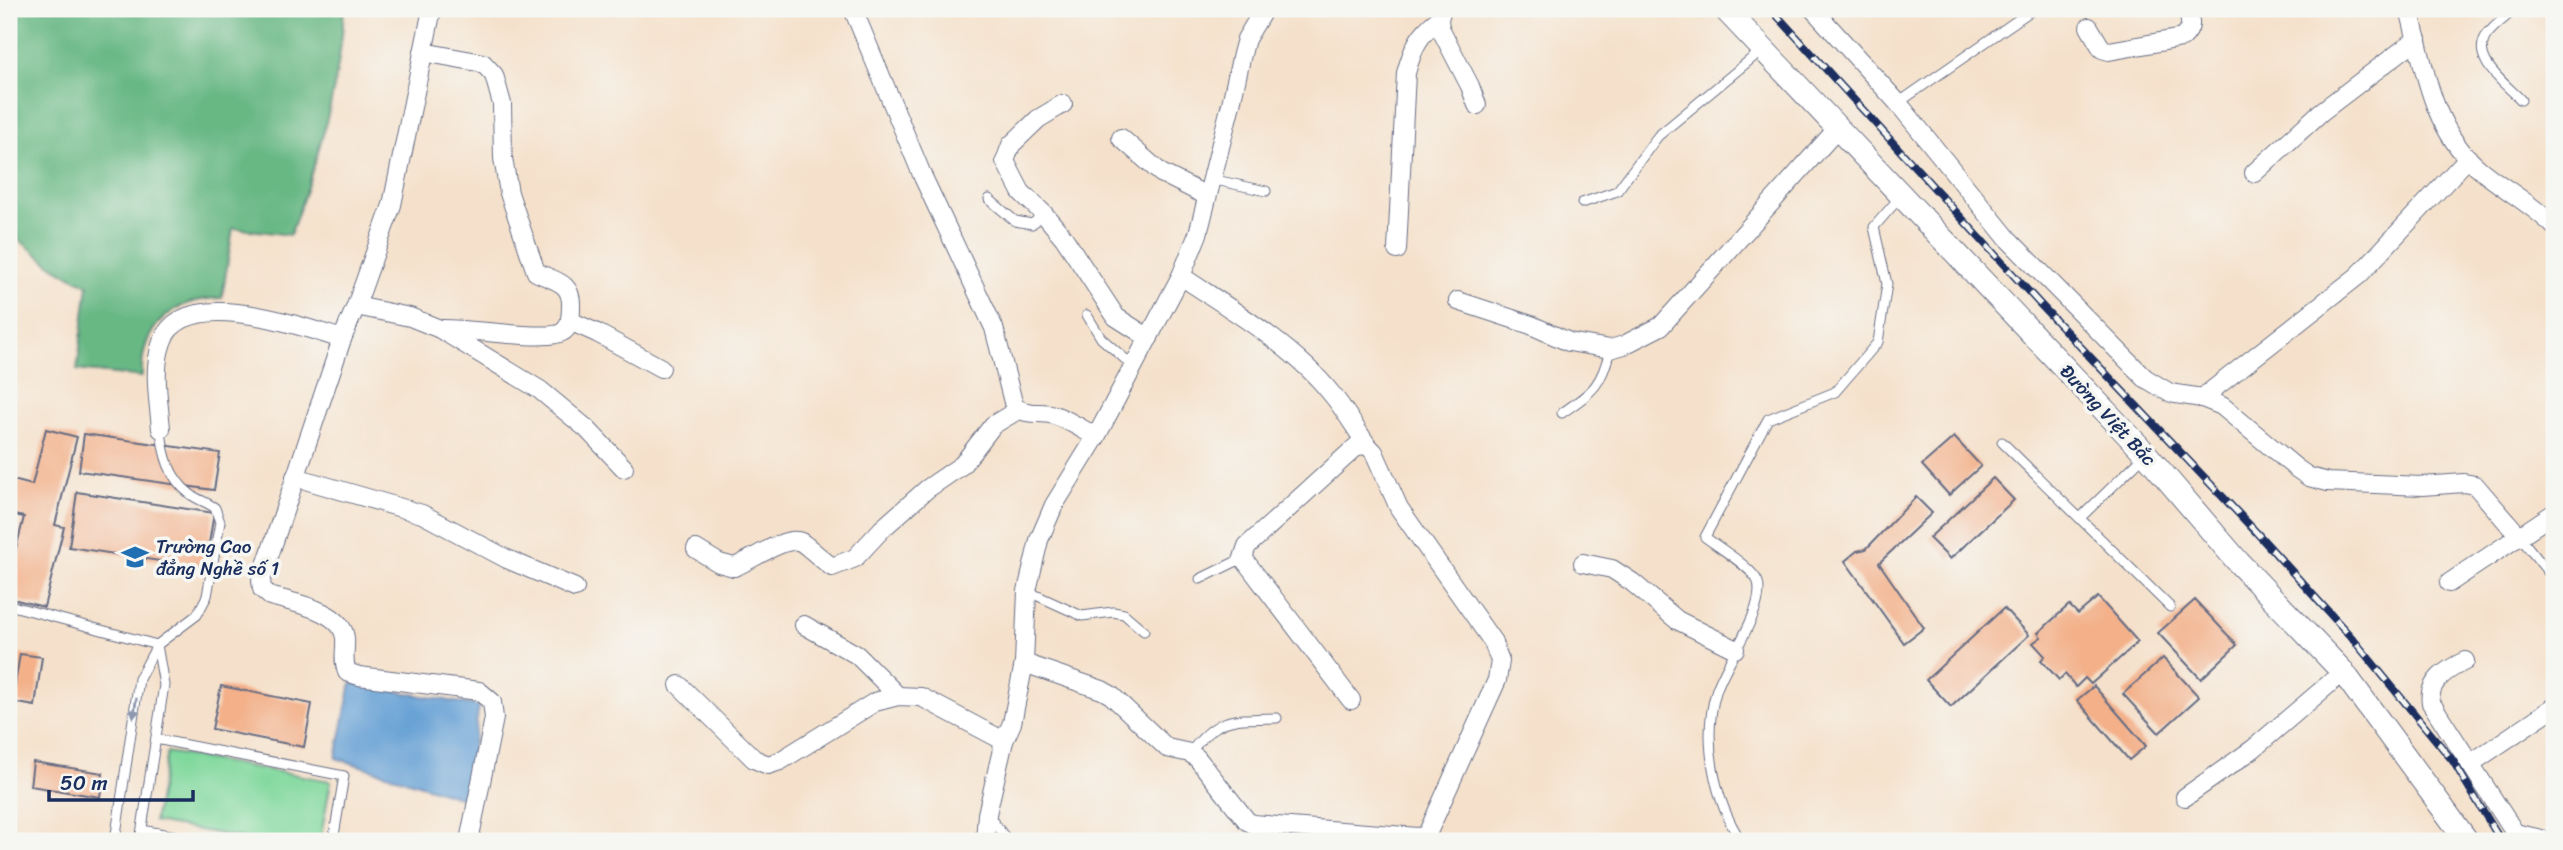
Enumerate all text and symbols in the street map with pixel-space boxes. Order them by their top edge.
street label: Đường Việt Bắc [2052,356,2165,474]
place label: Trường Cao đẳng Nghề số 1 [156,530,279,585]
school or university icon: Trường Cao đẳng Nghề số 1 [120,542,150,572]
one-way arrow [129,697,140,719]
scale bar [49,759,192,803]
text: 50 m [60,764,108,802]

